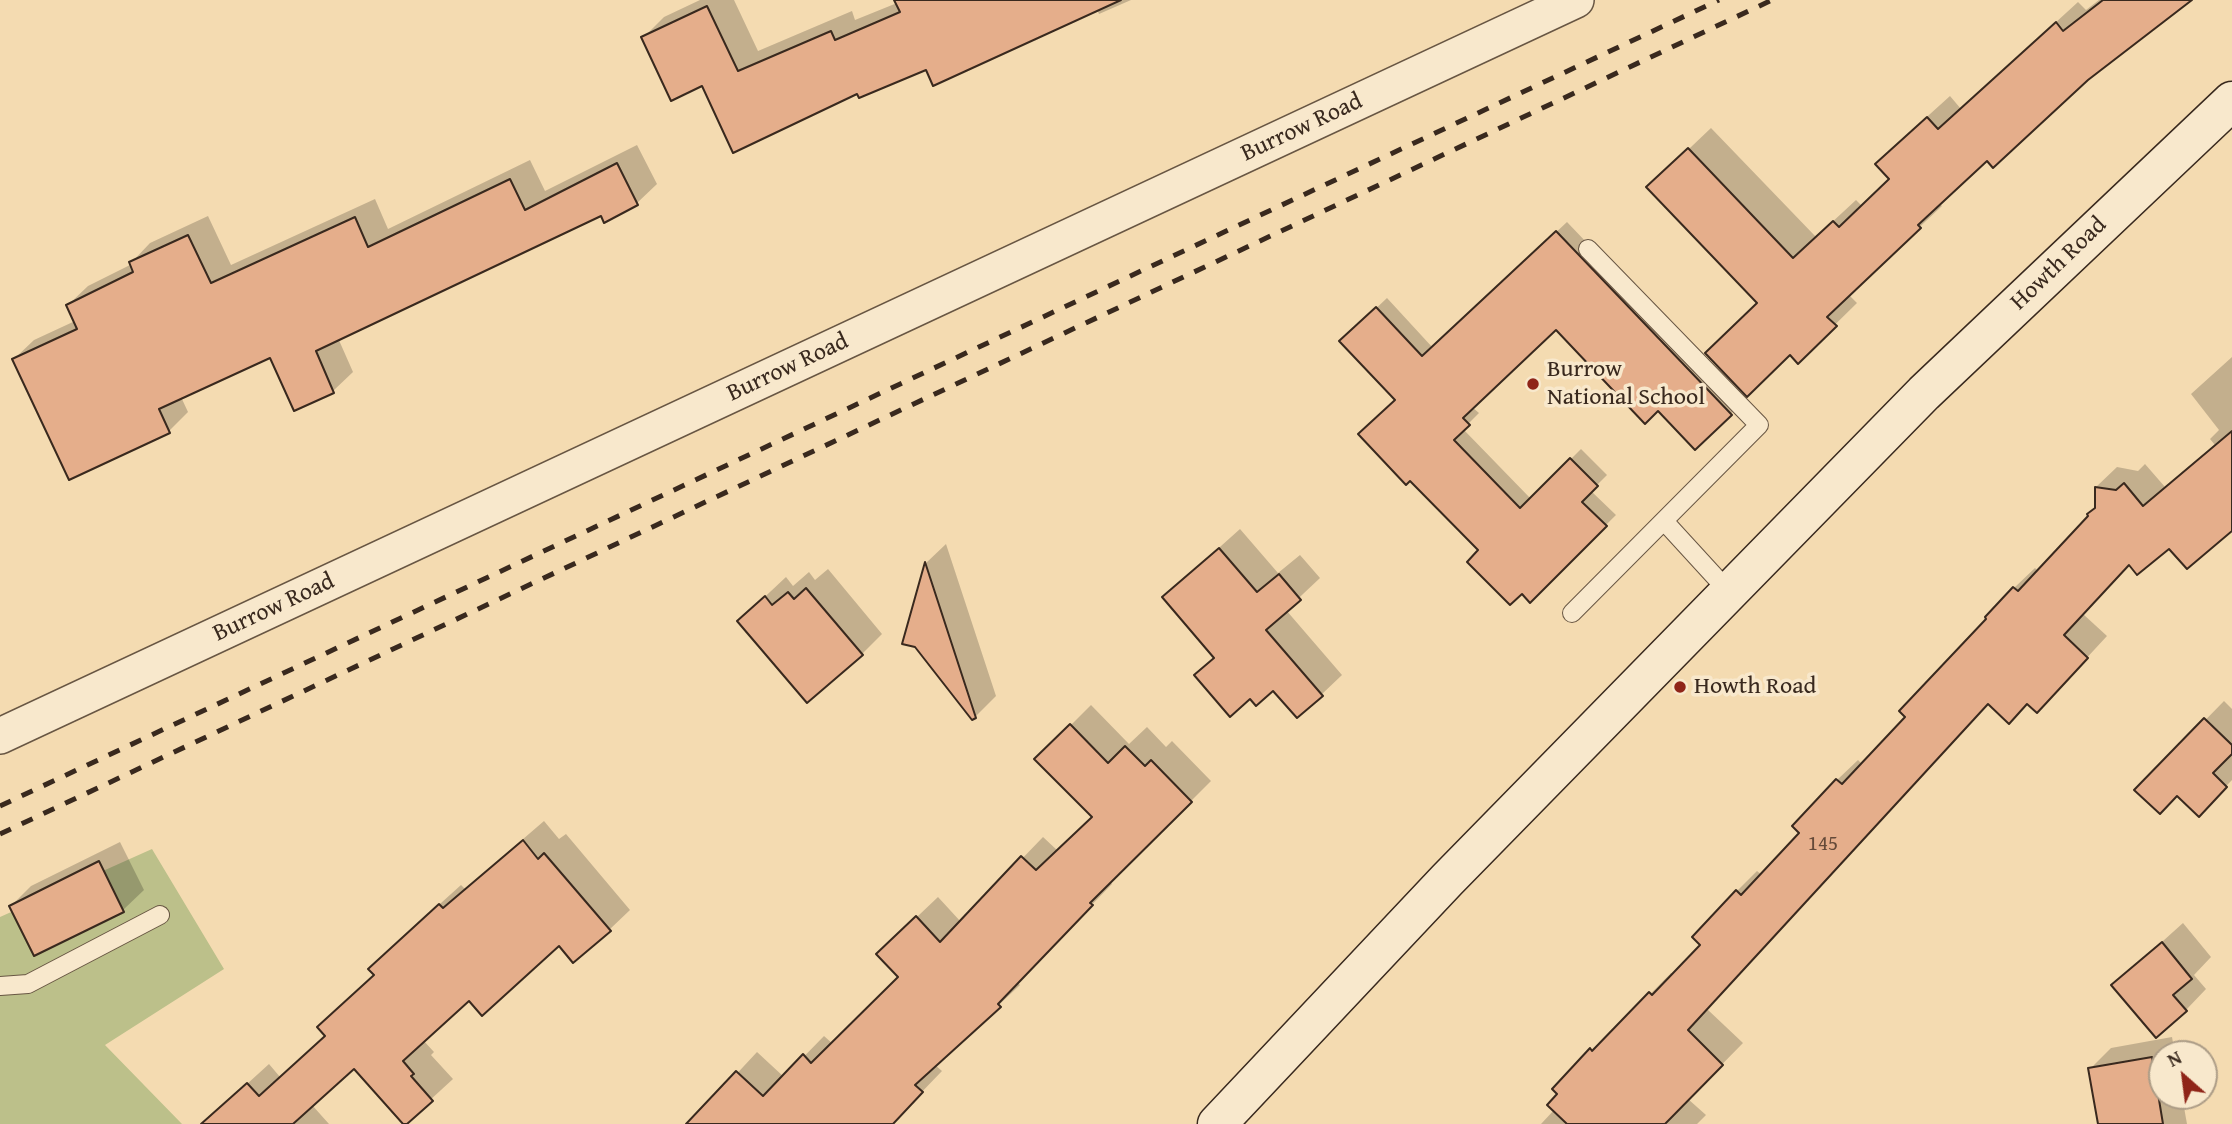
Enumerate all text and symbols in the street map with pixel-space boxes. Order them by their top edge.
street label: Burrow Road [1237,87,1367,169]
street label: Howth Road [2005,211,2113,317]
street label: Burrow Road [723,327,853,409]
place label: Burrow National School [1547,356,1705,412]
marker: Burrow National School [1525,376,1541,392]
street label: Burrow Road [209,567,339,649]
place label: Howth Road [1694,673,1816,701]
marker: Howth Road [1672,679,1688,695]
house number: 145 [1808,832,1838,858]
north arrow [2148,1040,2218,1110]
text: N [2162,1043,2186,1074]

